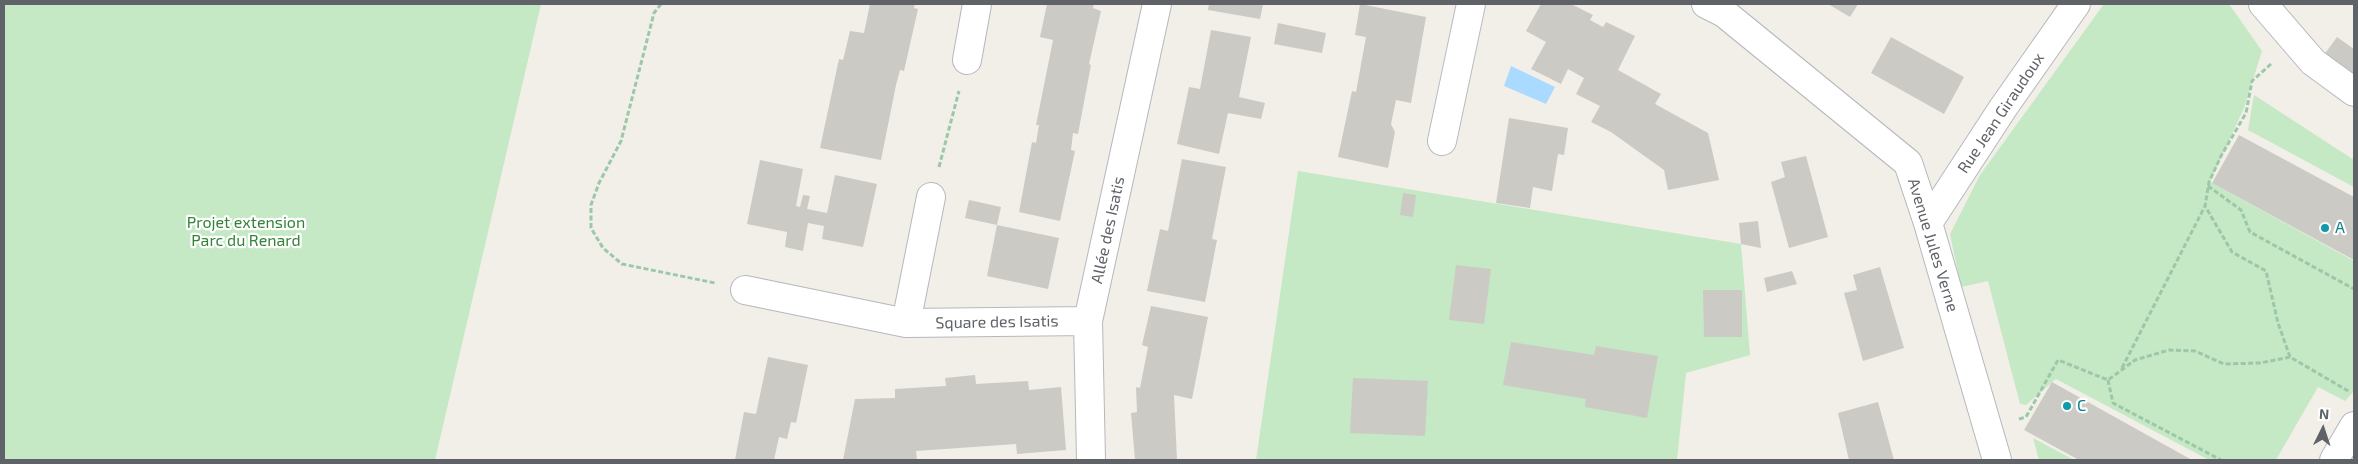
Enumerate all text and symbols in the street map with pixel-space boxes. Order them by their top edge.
street label: Rue Jean Giraudoux [1954,49,2048,177]
street label: Allée des Isatis [1087,175,1129,285]
street label: Avenue Jules Verne [1904,176,1962,314]
park label: Projet extension Parc du Renard [187,213,305,251]
place label: A [2335,218,2345,238]
marker: A [2319,222,2331,234]
street label: Square des Isatis [935,311,1059,333]
place label: C [2077,396,2086,416]
marker: C [2061,400,2073,412]
north arrow [2298,404,2348,454]
text: N [2318,405,2330,422]

